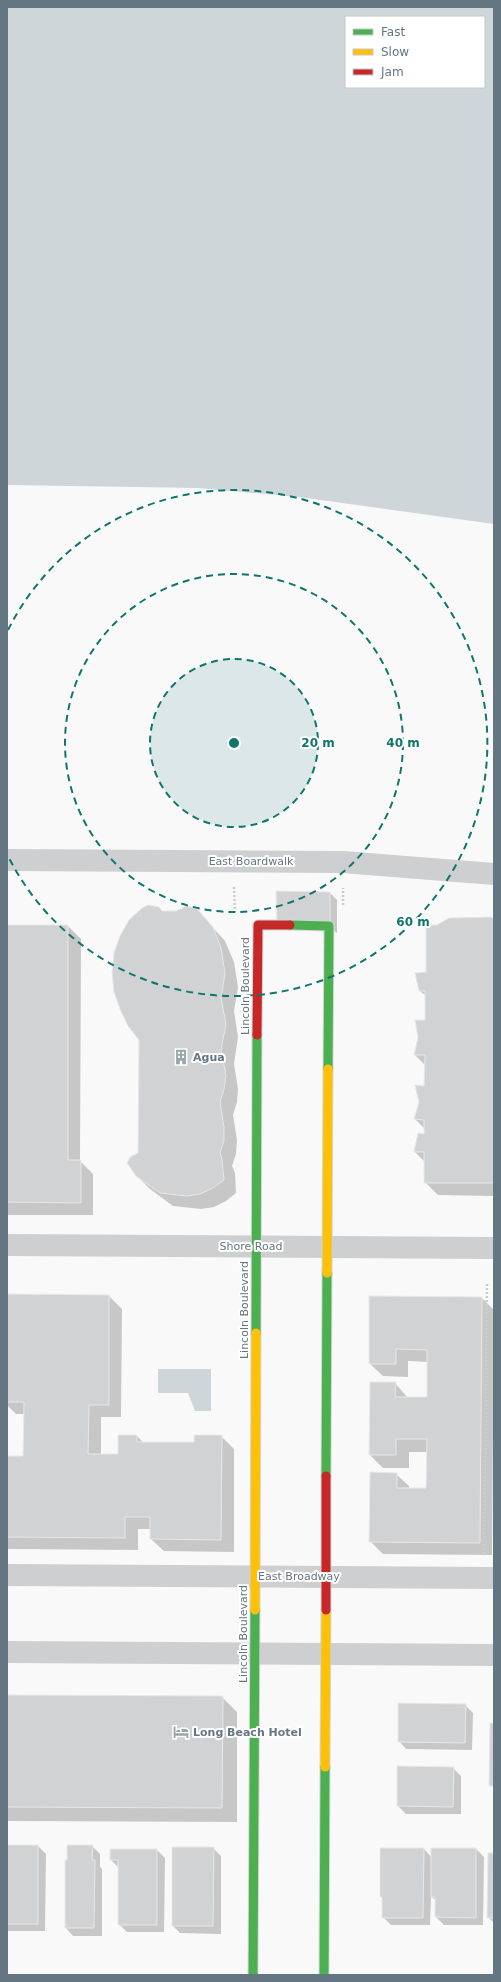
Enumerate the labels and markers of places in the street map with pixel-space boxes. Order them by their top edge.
centre of rings [227,736,241,750]
building icon: Agua [172,1048,190,1066]
place label: Agua [193,1051,225,1064]
hotel icon: Long Beach Hotel [172,1723,190,1741]
place label: Long Beach Hotel [193,1726,302,1739]

